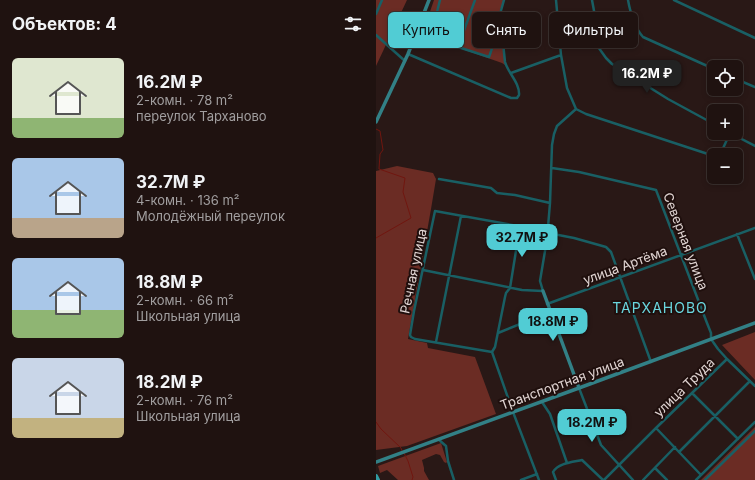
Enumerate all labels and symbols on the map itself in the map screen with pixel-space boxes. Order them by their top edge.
pin: 16.2M ₽ [610,60,684,94]
street label: Северная улица [660,190,712,292]
pin: 32.7M ₽ [485,224,559,258]
street label: Речная улица [396,227,430,315]
street label: улица Артёма [581,242,669,288]
district label: ТАРХАНОВО [612,299,708,316]
pin: 18.8M ₽ [516,308,590,342]
street label: Транспортная улица [498,353,626,413]
street label: улица Труда [650,354,718,420]
pin: 18.2M ₽ [555,409,629,443]

